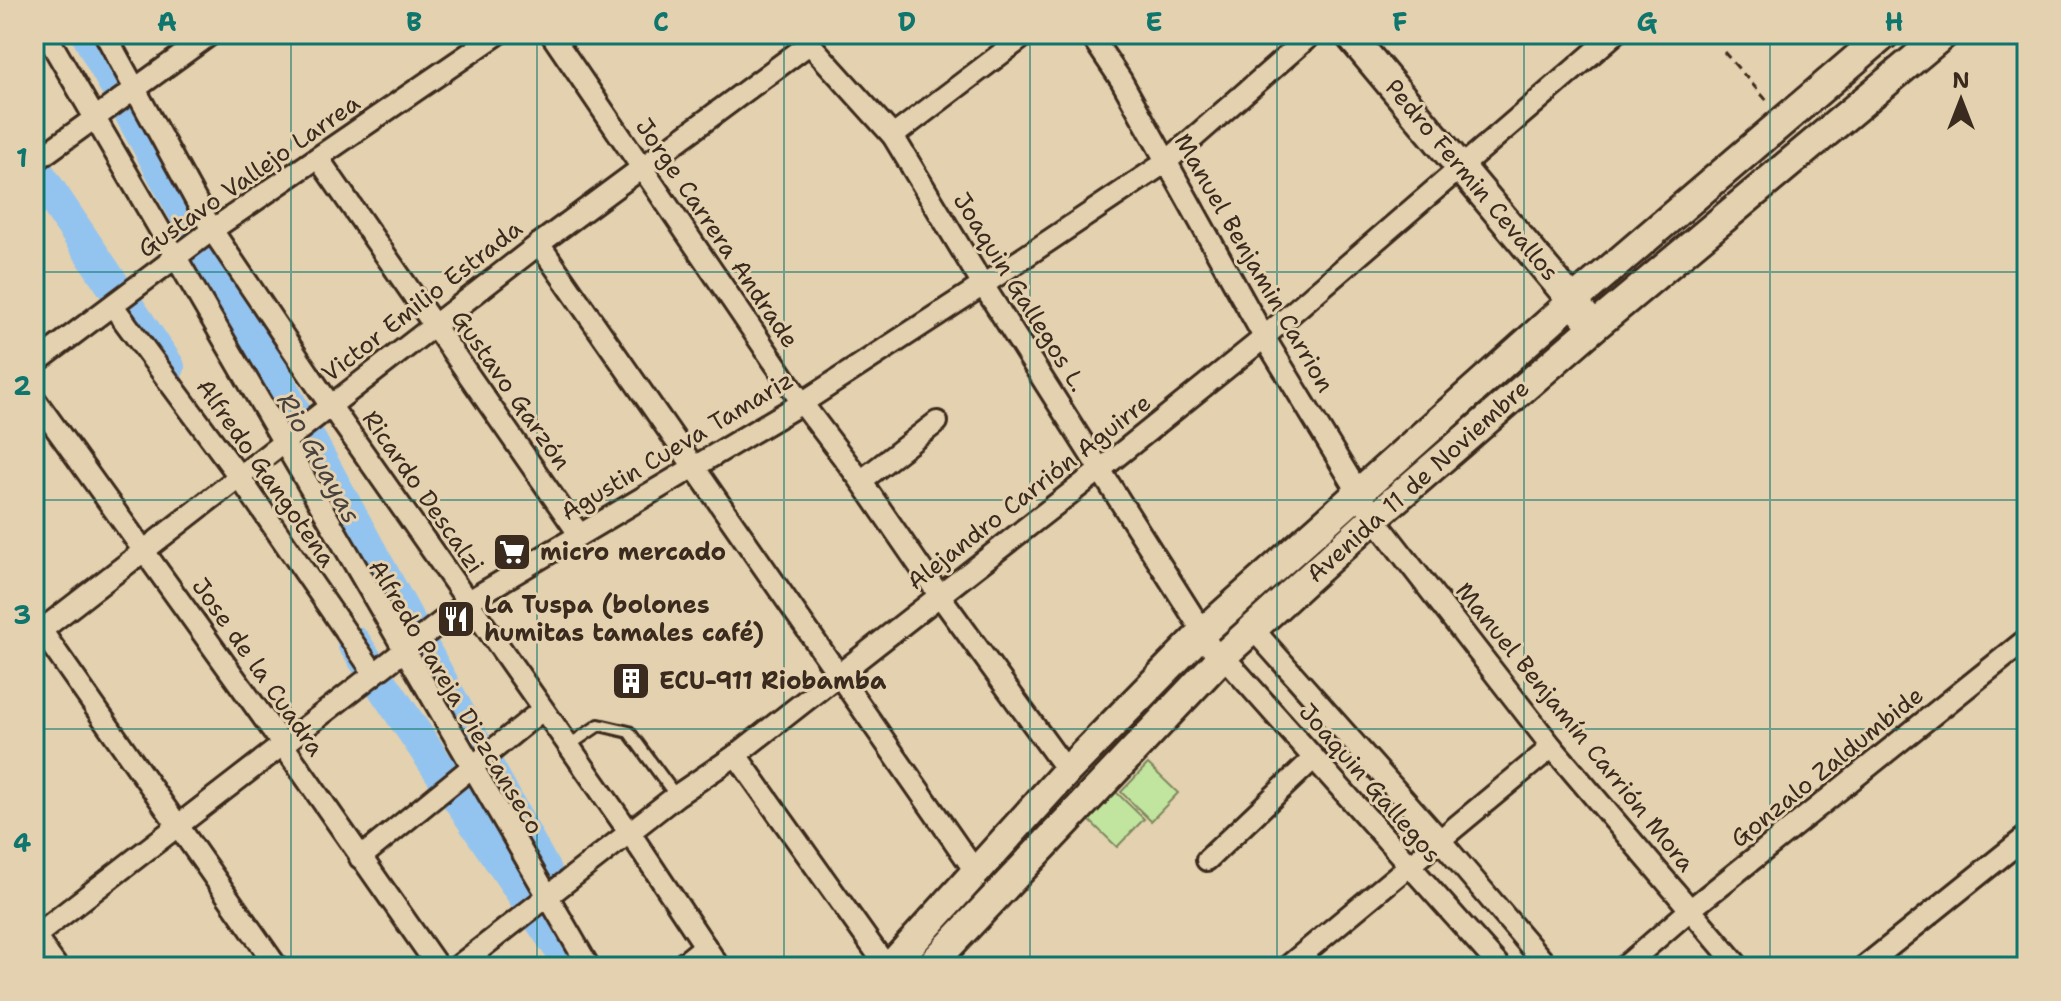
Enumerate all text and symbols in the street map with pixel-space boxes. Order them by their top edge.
text: A [157,4,177,39]
text: B [406,4,422,39]
text: C [653,4,669,39]
text: D [898,4,916,39]
text: E [1145,4,1163,39]
text: F [1392,4,1408,39]
text: G [1637,4,1658,39]
text: H [1885,4,1903,39]
north arrow [1921,60,2001,140]
text: N [1952,66,1970,95]
street label: Pedro Fermin Cevallos [1378,72,1566,288]
street label: Gustavo Vallejo Larrea [132,87,366,265]
street label: Jorge Carrera Andrade [628,112,806,354]
street label: Manuel Benjamin Carrion [1167,128,1341,398]
text: 1 [16,140,28,175]
street label: Joaquin Gallegos L. [946,186,1094,398]
street label: Victor Emilio Estrada [315,213,529,389]
street label: Gustavo Garzón [444,304,578,476]
street label: Agustin Cueva Tamariz [555,364,799,528]
text: 2 [13,368,31,403]
street label: Alfredo Gangotena [189,372,343,574]
street label: Avenida 11 de Noviembre [1300,372,1536,590]
water label: Rio Guayas [269,386,370,529]
street label: Alejandro Carrión Aguirre [900,387,1158,597]
street label: Ricardo Descalzi [355,404,491,580]
supermarket icon: micro mercado [491,531,533,573]
place label: micro mercado [540,536,726,568]
street label: Alfredo Pareja Diezcanseco [361,554,551,840]
street label: Jose de la Cuadra [184,572,332,763]
street label: Manuel Benjamín Carrión Mora [1448,576,1702,878]
place label: La Tuspa (bolones humitas tamales café) [484,589,764,649]
text: 3 [13,597,31,632]
restaurant icon: La Tuspa (bolones humitas tamales café) [435,598,477,640]
building icon: ECU-911 Riobamba [610,660,652,702]
place label: ECU-911 Riobamba [659,665,887,697]
street label: Gonzalo Zaldumbide [1724,679,1930,855]
street label: Joaquin Gallegos [1292,696,1448,870]
text: 4 [13,825,31,860]

